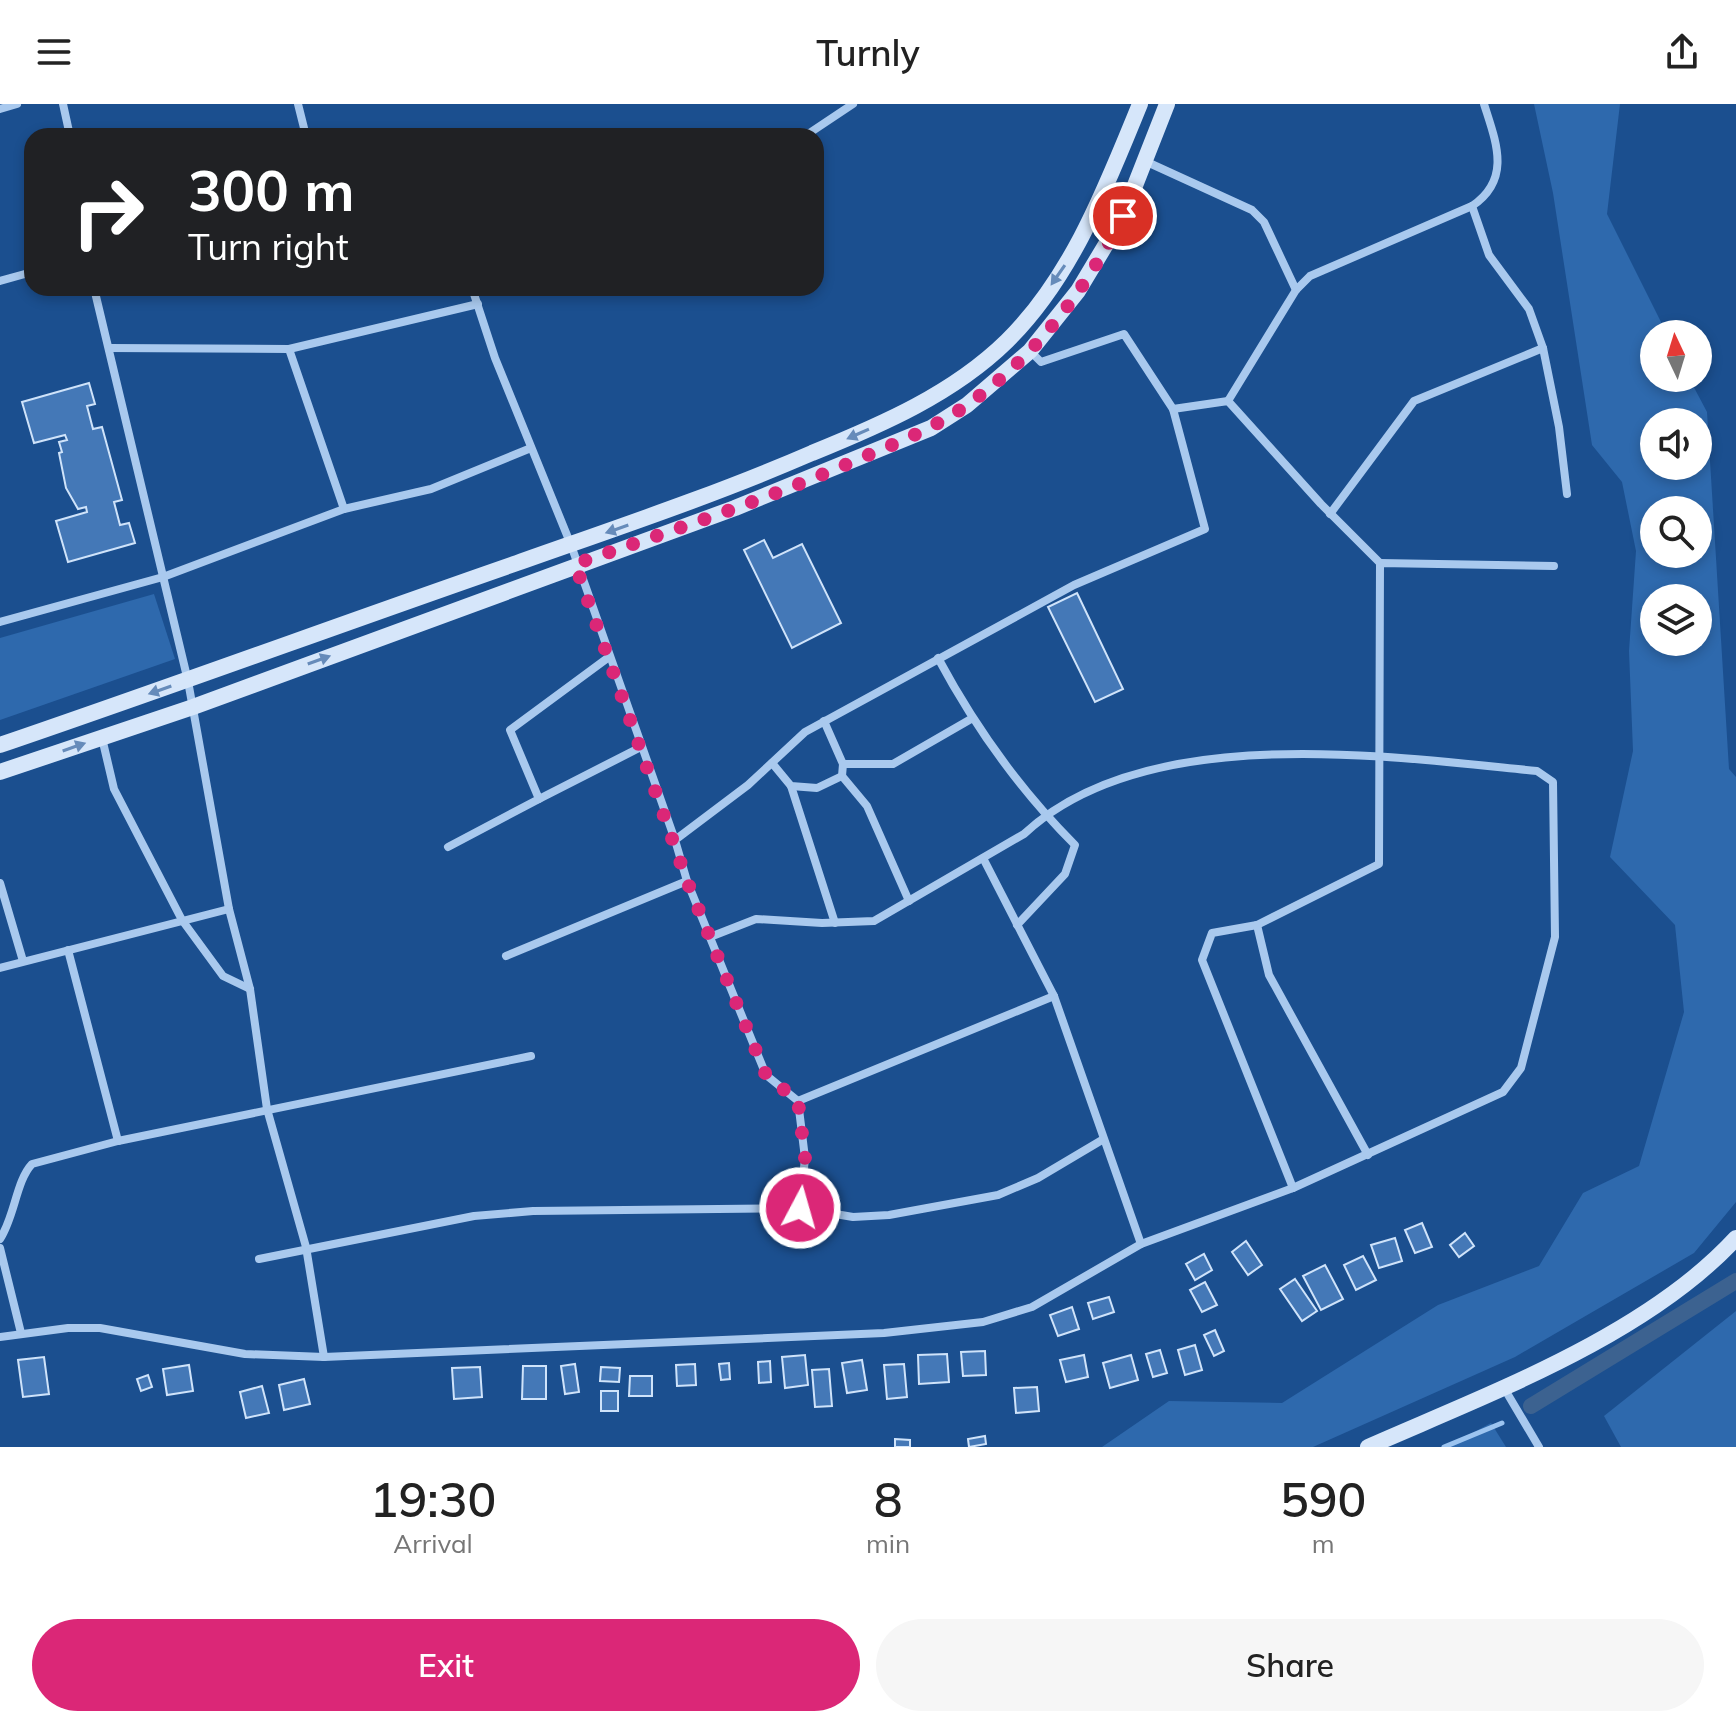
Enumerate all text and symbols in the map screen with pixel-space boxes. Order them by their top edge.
icon: menu [32,30,76,74]
text: Turnly [816,30,920,75]
icon: share [1660,30,1704,74]
text: 300 m [188,155,355,225]
icon: right [56,160,160,264]
pin [1089,182,1157,250]
icon: arrive [1101,194,1145,238]
text: Turn right [188,224,349,269]
one-way arrow [1051,265,1066,286]
north arrow [1640,320,1712,392]
map controls [1640,320,1712,656]
button: sound [1640,408,1712,480]
one-way arrow [846,427,870,440]
button: search [1640,496,1712,568]
one-way arrow [604,524,628,536]
button: layers [1640,584,1712,656]
one-way arrow [307,653,331,666]
one-way arrow [148,685,172,697]
one-way arrow [62,740,86,752]
position arrow [758,1166,842,1250]
text: 19:30 [370,1469,496,1529]
text: 8 [874,1469,902,1529]
text: 590 [1280,1469,1366,1529]
text: Arrival [393,1527,473,1560]
text: min [866,1527,910,1560]
text: m [1312,1527,1335,1560]
button: Exit [32,1619,860,1711]
button: Share [876,1619,1704,1711]

